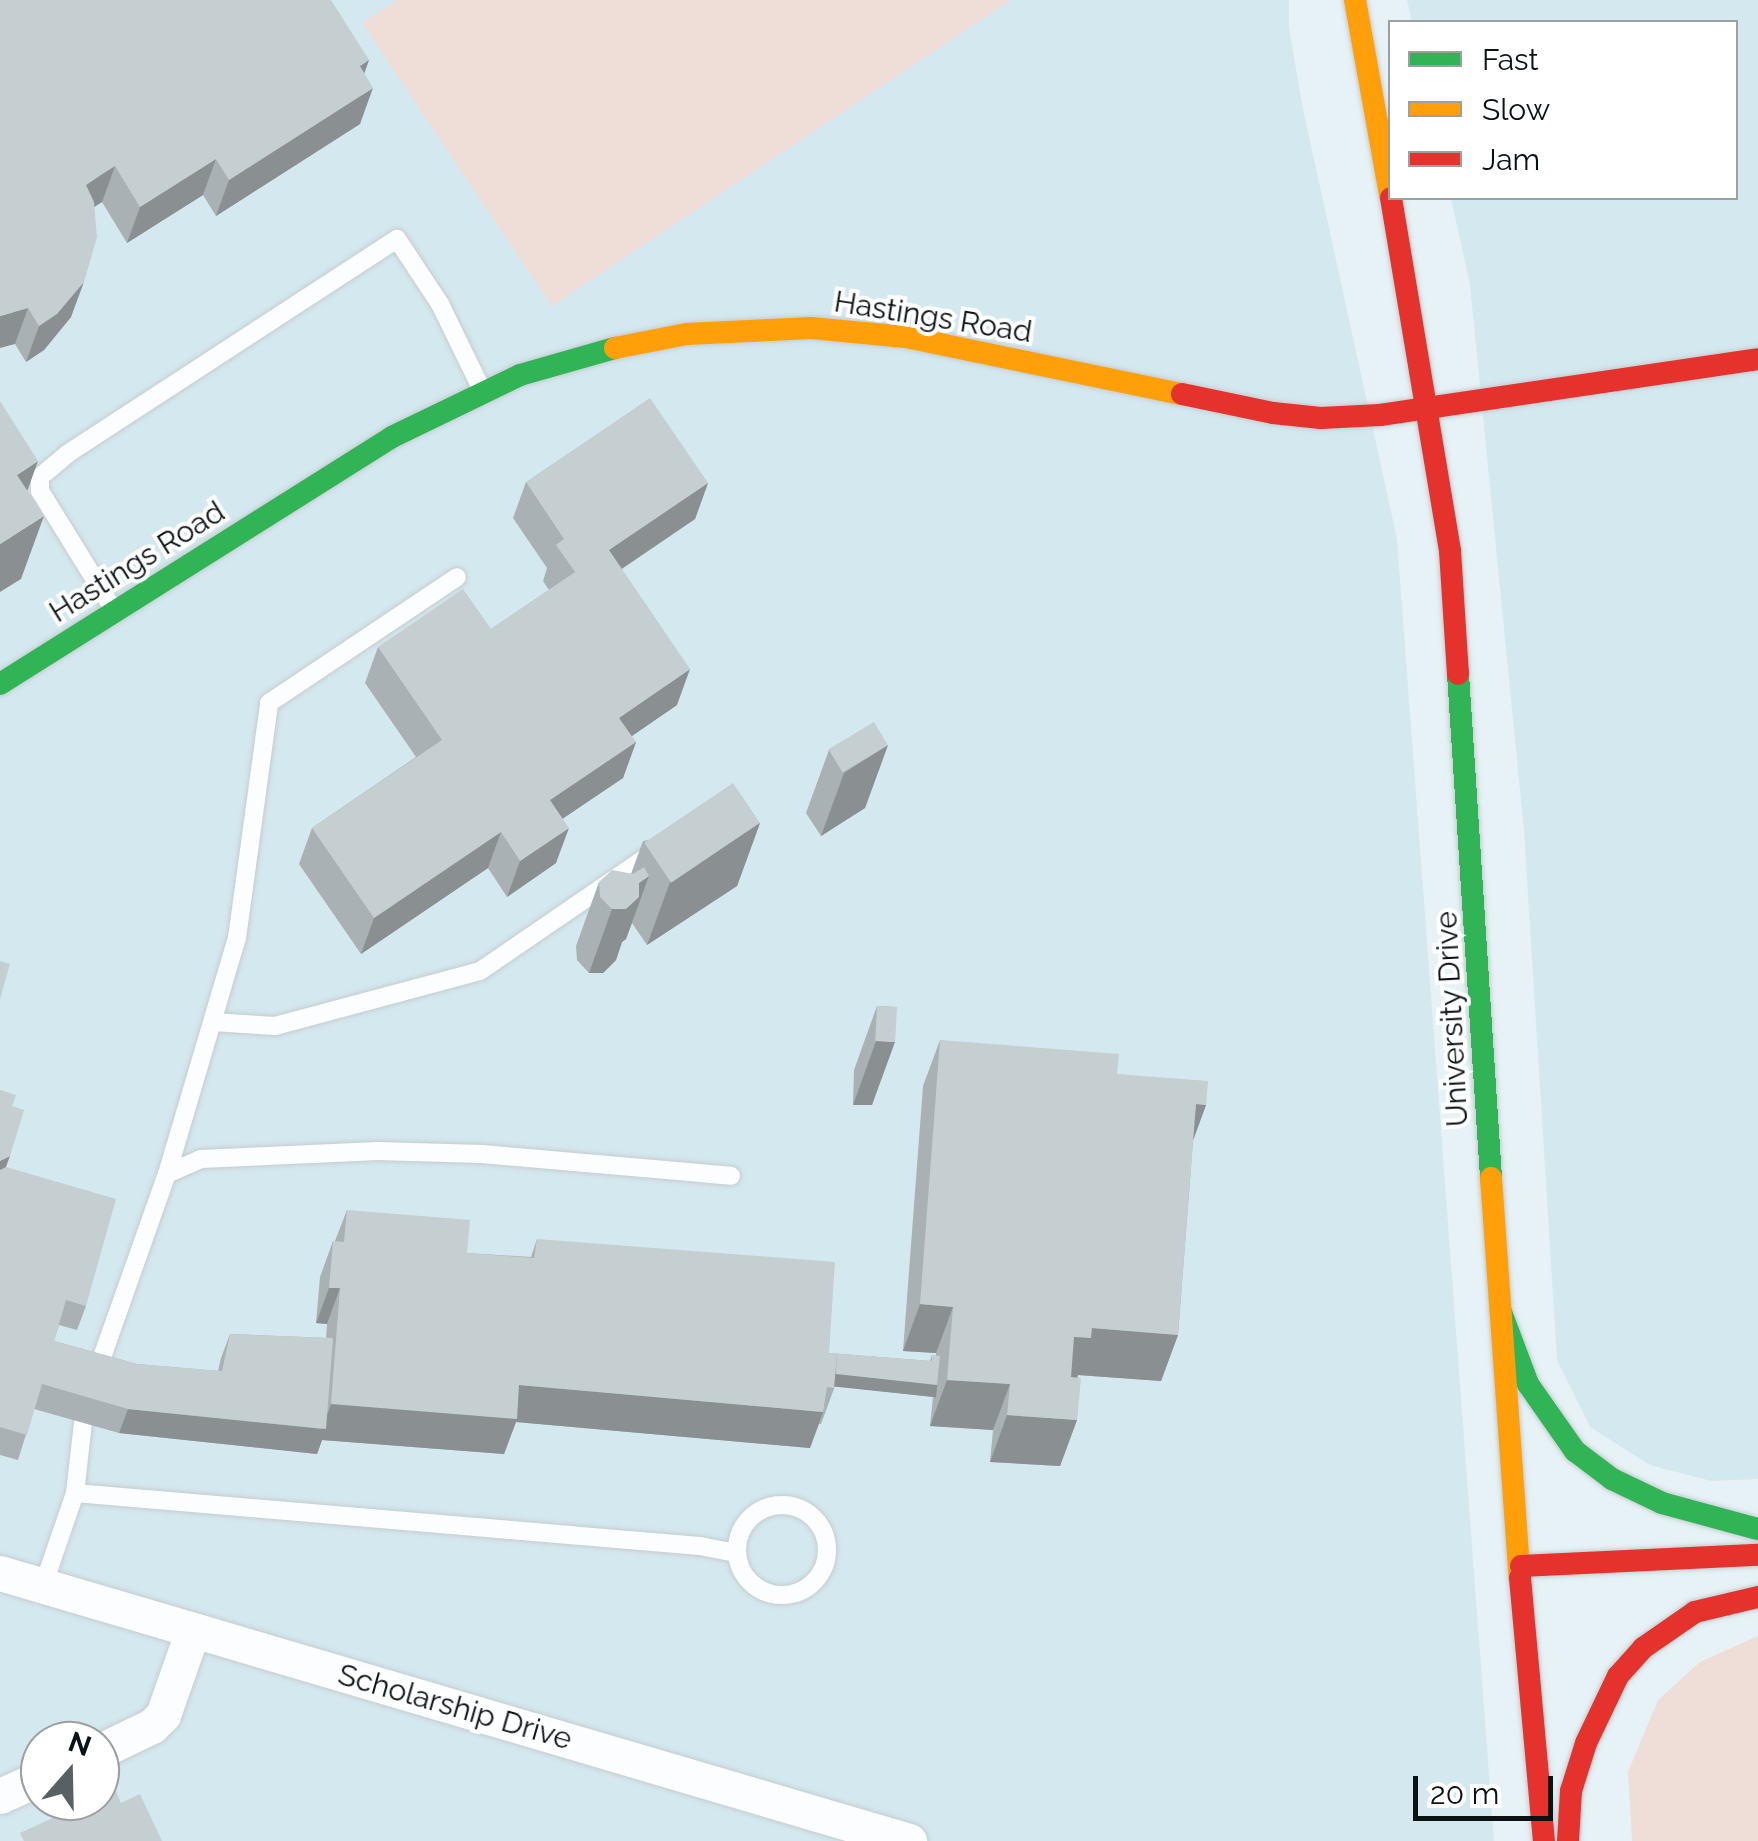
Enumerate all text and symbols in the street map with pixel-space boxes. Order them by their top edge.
legend [1388,20,1738,200]
text: Fast [1482,42,1539,77]
text: Slow [1482,92,1550,127]
text: Jam [1482,142,1540,177]
street label: Hastings Road [832,284,1034,350]
street label: Hastings Road [43,494,231,630]
street label: University Drive [1428,910,1476,1128]
street label: Scholarship Drive [334,1656,576,1758]
north arrow [20,1721,120,1821]
text: N [64,1725,95,1763]
scale bar [1418,1756,1558,1818]
text: 20 m [1430,1776,1499,1811]

